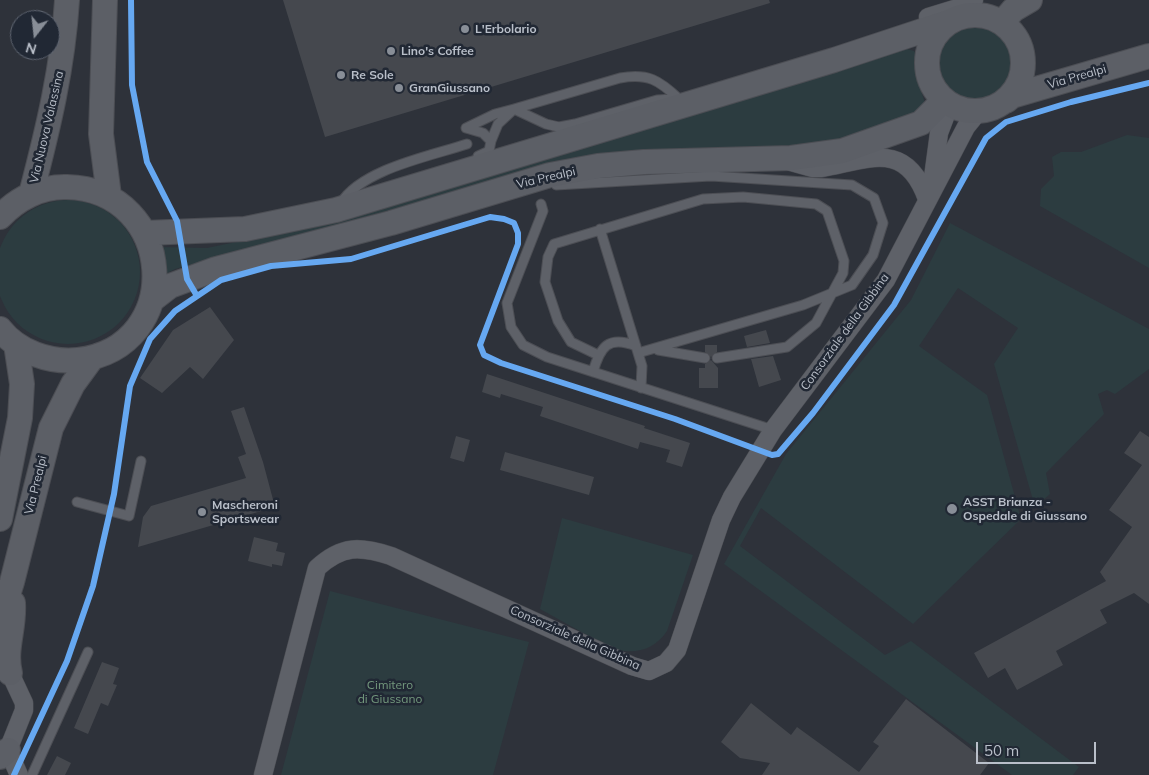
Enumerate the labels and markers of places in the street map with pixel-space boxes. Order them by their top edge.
place label: L'Erbolario [475,22,537,36]
marker: L'Erbolario [459,23,471,35]
place label: Lino's Coffee [401,44,474,58]
marker: Lino's Coffee [385,45,397,57]
place label: Re Sole [351,68,394,82]
marker: Re Sole [335,69,347,81]
place label: GranGiussano [409,81,490,95]
marker: GranGiussano [393,82,405,94]
place label: ASST Brianza - Ospedale di Giussano [963,495,1087,523]
place label: Mascheroni Sportswear [212,498,279,526]
marker: ASST Brianza - Ospedale di Giussano [945,502,959,516]
marker: Mascheroni Sportswear [196,506,208,518]

